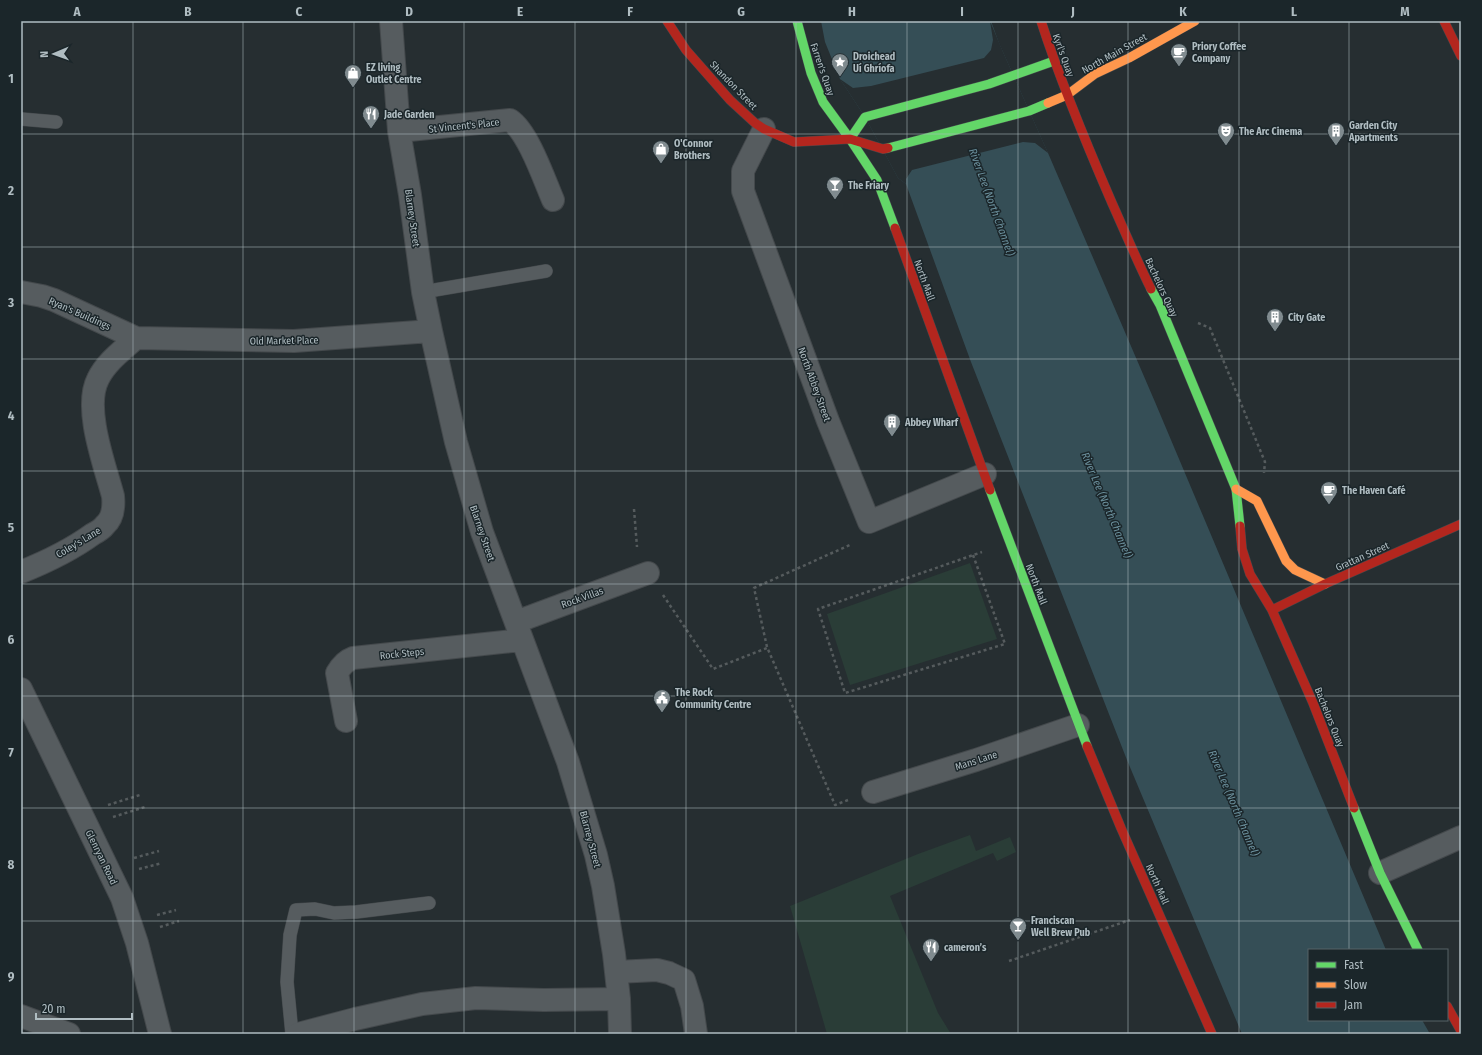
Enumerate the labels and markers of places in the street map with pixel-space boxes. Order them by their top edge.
place label: Priory Coffee Company [1192,41,1246,65]
cafe icon: Priory Coffee Company [1169,42,1189,67]
place label: Droichead Uí Ghríofa [853,51,895,75]
place icon: Droichead Uí Ghríofa [830,52,850,77]
place label: EZ living Outlet Centre [366,62,422,86]
shop icon: EZ living Outlet Centre [343,63,363,88]
restaurant icon: Jade Garden [361,104,381,129]
place label: Jade Garden [383,109,434,121]
place label: Garden City Apartments [1348,120,1398,144]
theatre icon: The Arc Cinema [1216,121,1236,146]
building icon: Garden City Apartments [1326,121,1346,146]
place label: The Arc Cinema [1239,126,1302,138]
place label: O'Connor Brothers [674,138,713,162]
shop icon: O'Connor Brothers [651,139,671,164]
bar icon: The Friary [825,175,845,200]
place label: The Friary [848,180,889,192]
building icon: City Gate [1265,307,1285,332]
place label: City Gate [1288,312,1325,324]
building icon: Abbey Wharf [882,412,902,437]
place label: Abbey Wharf [904,417,959,429]
cafe icon: The Haven Café [1319,480,1339,505]
place label: The Haven Café [1342,484,1406,497]
place label: The Rock Community Centre [675,687,751,711]
public building icon: The Rock Community Centre [652,688,672,713]
place label: Franciscan Well Brew Pub [1031,915,1091,939]
bar icon: Franciscan Well Brew Pub [1008,916,1028,941]
restaurant icon: cameron’s [921,937,941,962]
place label: cameron’s [944,942,987,954]

